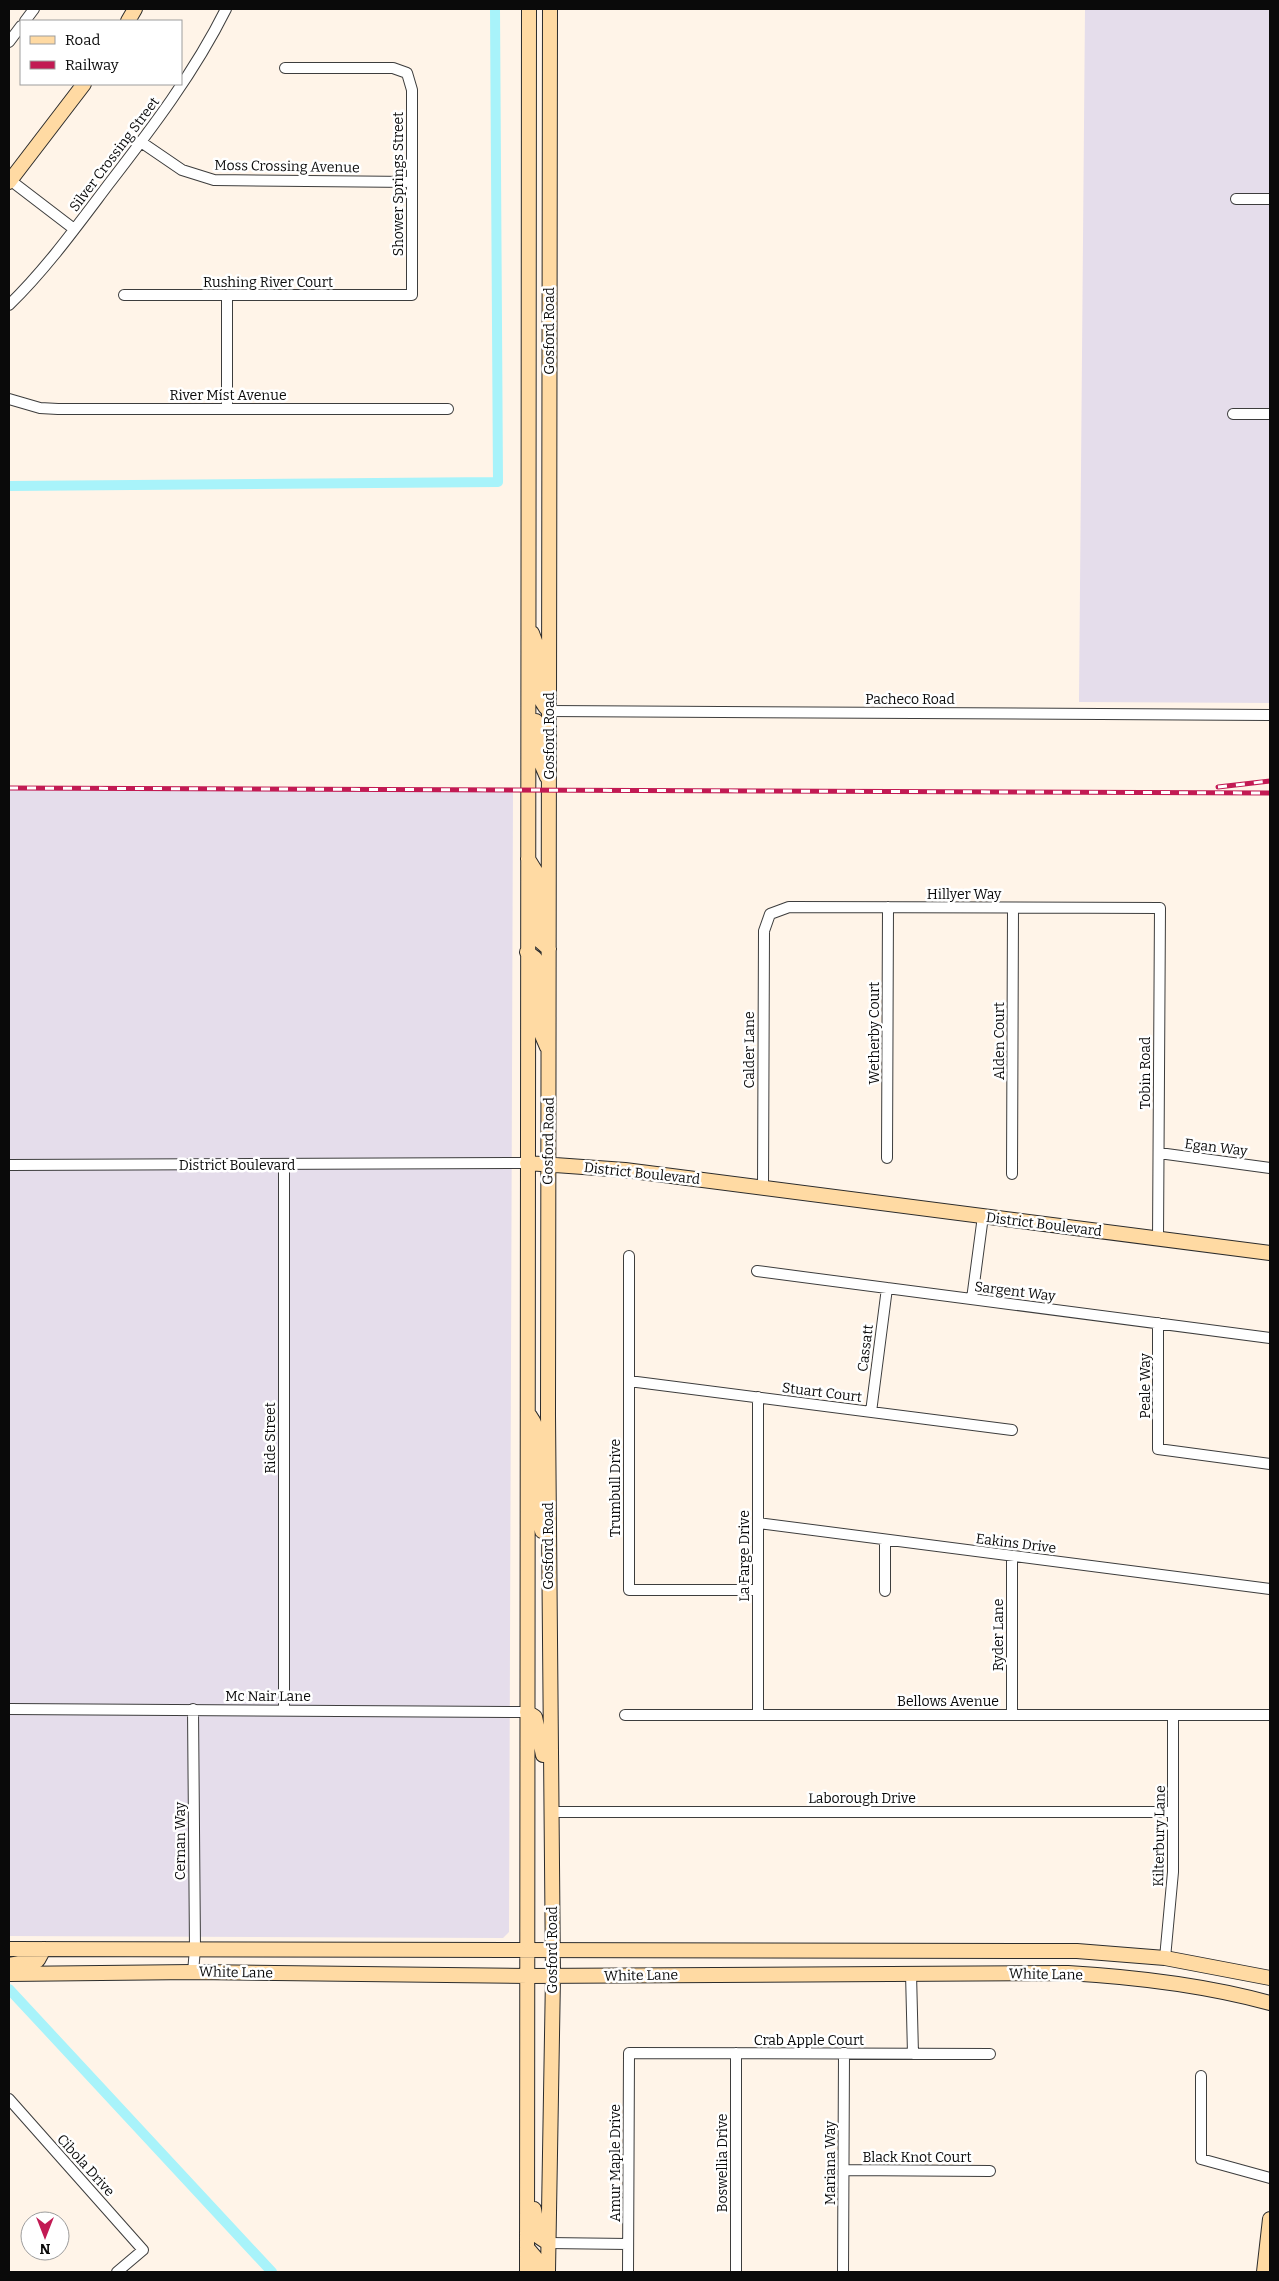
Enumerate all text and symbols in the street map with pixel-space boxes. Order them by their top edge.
legend [20,20,182,85]
text: Road [65,31,100,49]
text: Railway [65,56,119,74]
street label: Silver Crossing Street [66,94,163,215]
street label: Shower Springs Street [390,112,407,256]
street label: Moss Crossing Avenue [214,157,360,176]
street label: Rushing River Court [203,274,333,291]
street label: Gosford Road [541,287,558,375]
street label: River Mist Avenue [169,387,287,404]
street label: Pacheco Road [865,691,955,708]
street label: Gosford Road [541,692,558,780]
street label: Hillyer Way [927,886,1002,903]
street label: Wetherby Court [866,982,883,1084]
street label: Alden Court [991,1002,1008,1080]
street label: Calder Lane [741,1011,758,1089]
street label: Tobin Road [1137,1037,1154,1109]
street label: Gosford Road [539,1097,558,1185]
street label: Egan Way [1184,1135,1249,1160]
street label: District Boulevard [179,1157,295,1174]
street label: District Boulevard [583,1159,701,1188]
street label: District Boulevard [985,1209,1103,1240]
street label: Sargent Way [973,1278,1057,1305]
street label: Cassatt [854,1323,877,1373]
street label: Peale Way [1137,1353,1154,1419]
street label: Stuart Court [781,1379,863,1406]
street label: Ride Street [262,1402,279,1474]
street label: Trumbull Drive [607,1439,624,1537]
street label: Gosford Road [540,1502,557,1590]
street label: La Farge Drive [736,1510,753,1602]
street label: Eakins Drive [975,1530,1057,1557]
street label: Ryder Lane [990,1599,1007,1671]
street label: Mc Nair Lane [225,1688,311,1705]
street label: Bellows Avenue [897,1693,999,1710]
street label: Kilterbury Lane [1150,1785,1169,1887]
street label: Laborough Drive [808,1790,916,1807]
street label: Cernan Way [172,1801,189,1880]
street label: Gosford Road [544,1906,561,1994]
street label: White Lane [199,1963,273,1982]
street label: White Lane [1009,1965,1083,1984]
street label: White Lane [604,1966,678,1985]
street label: Crab Apple Court [754,2032,864,2049]
street label: Amur Maple Drive [607,2104,624,2222]
street label: Boswellia Drive [714,2114,731,2212]
street label: Mariana Way [822,2120,839,2205]
street label: Cibola Drive [53,2131,118,2200]
street label: Black Knot Court [862,2149,972,2166]
north arrow [20,2211,70,2261]
text: N [39,2240,50,2257]

